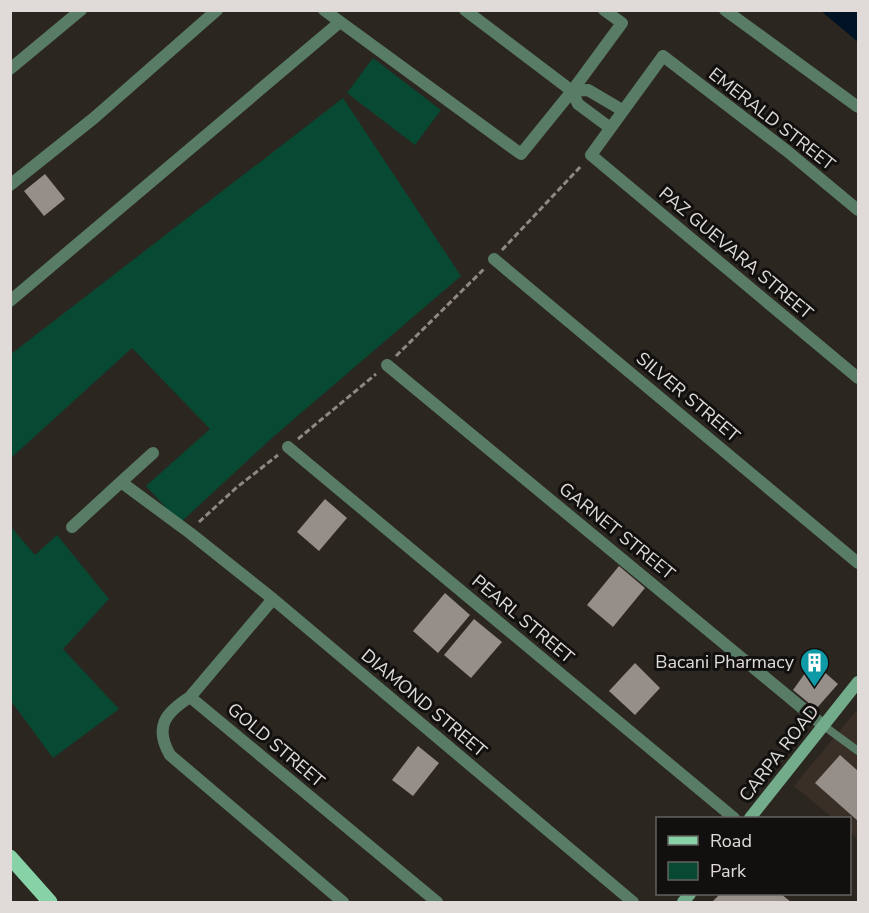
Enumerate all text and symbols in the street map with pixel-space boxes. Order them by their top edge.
street label: EMERALD STREET [704,62,840,176]
street label: PAZ GUEVARA STREET [654,181,818,325]
street label: SILVER STREET [631,346,745,448]
street label: GARNET STREET [554,477,680,585]
street label: PEARL STREET [467,569,579,669]
street label: DIAMOND STREET [356,643,492,763]
building icon: Bacani Pharmacy [799,646,831,688]
place label: Bacani Pharmacy [655,650,795,674]
street label: GOLD STREET [222,697,330,793]
street label: CARPA ROAD [734,700,824,806]
legend [656,817,851,895]
text: Road [710,829,752,853]
text: Park [710,859,747,883]

